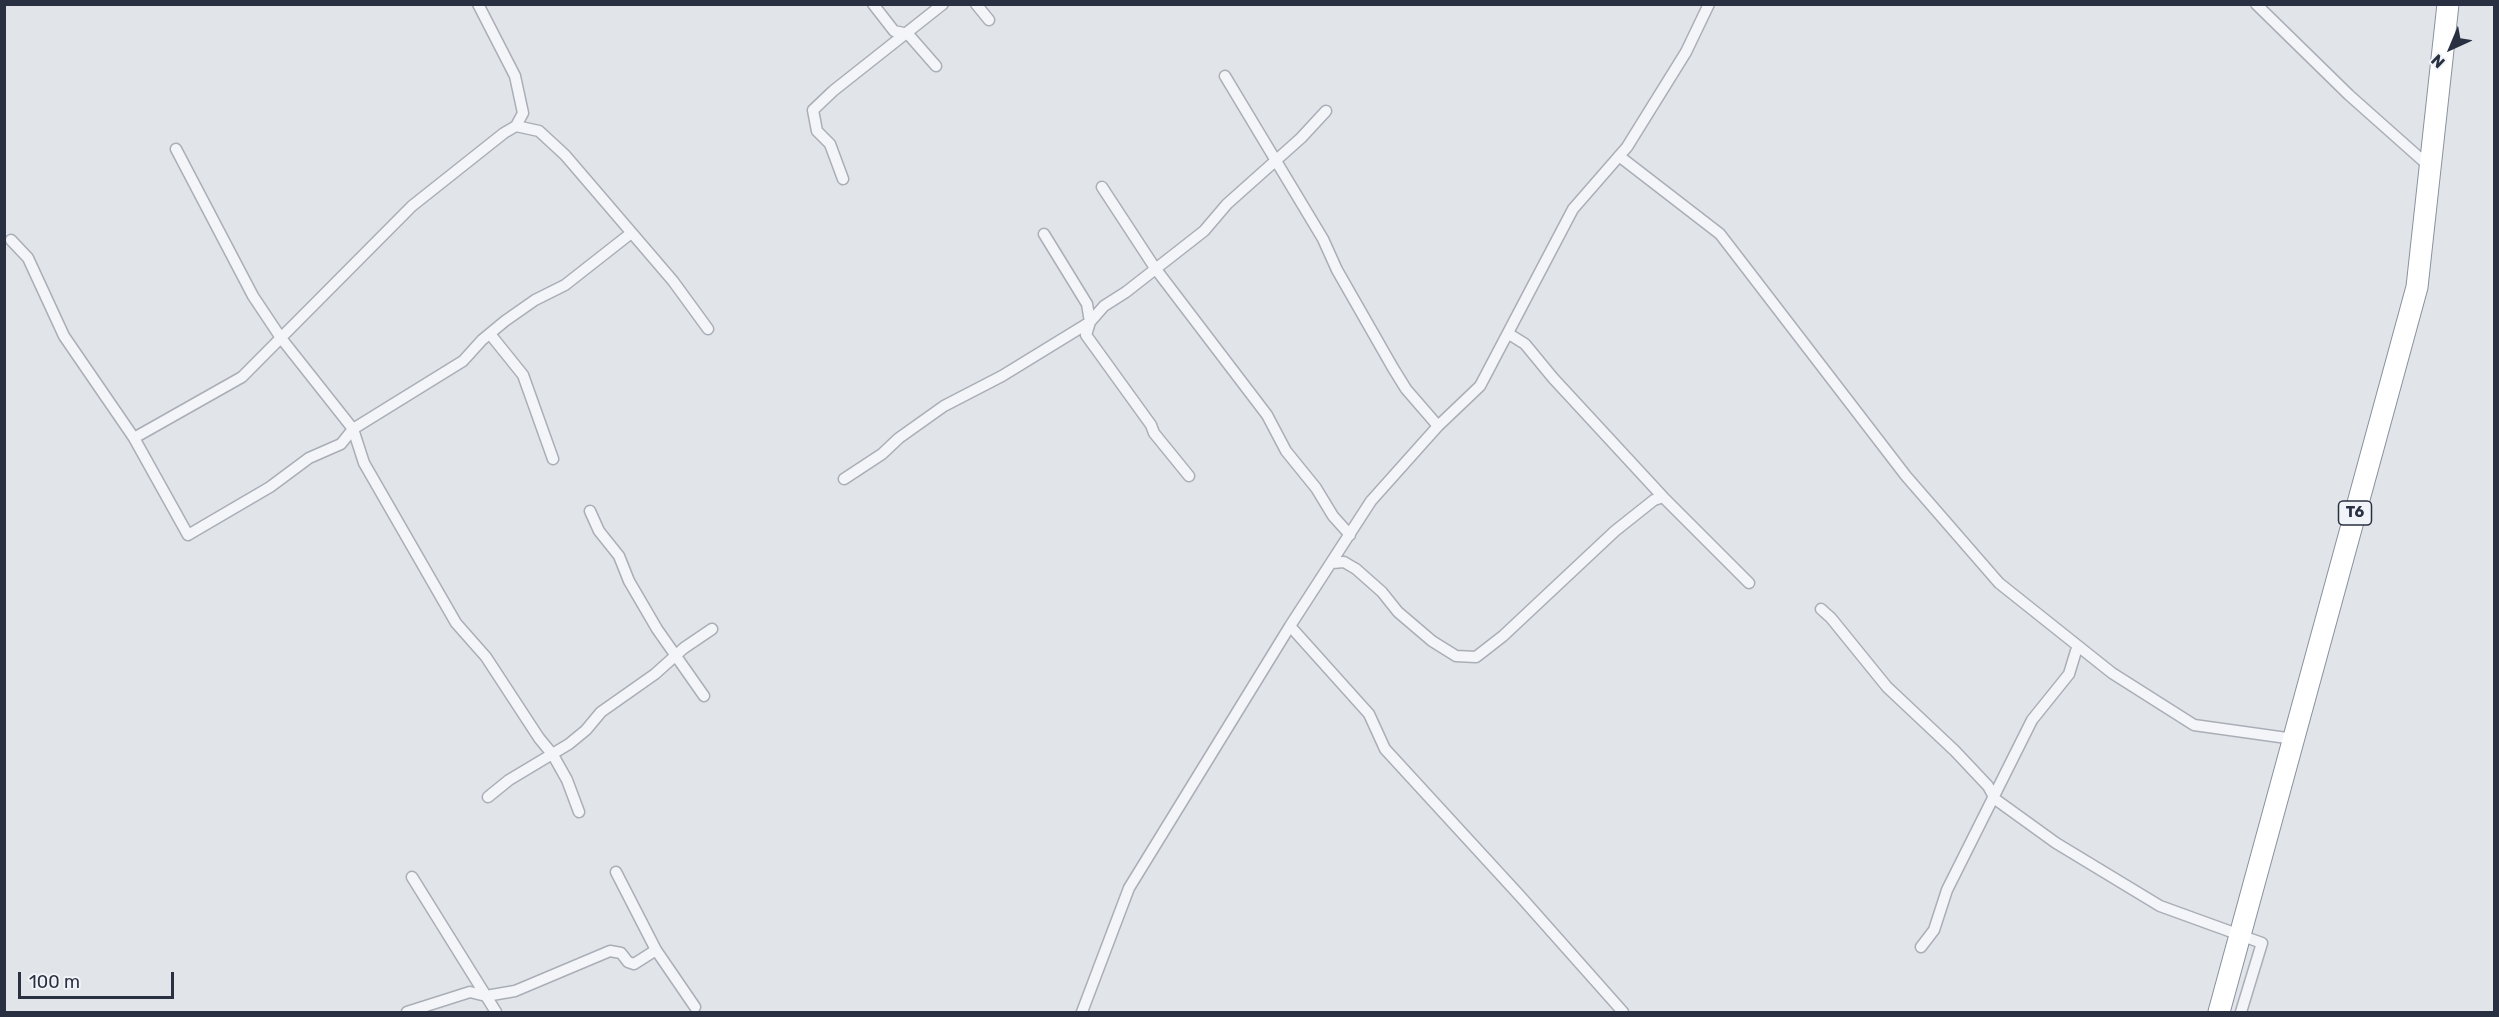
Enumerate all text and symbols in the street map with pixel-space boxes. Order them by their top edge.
north arrow [2421,18,2481,78]
text: N [2427,50,2449,72]
road number: T6 [2338,501,2372,525]
scale bar [21,960,177,998]
text: 100 m [29,971,80,993]

